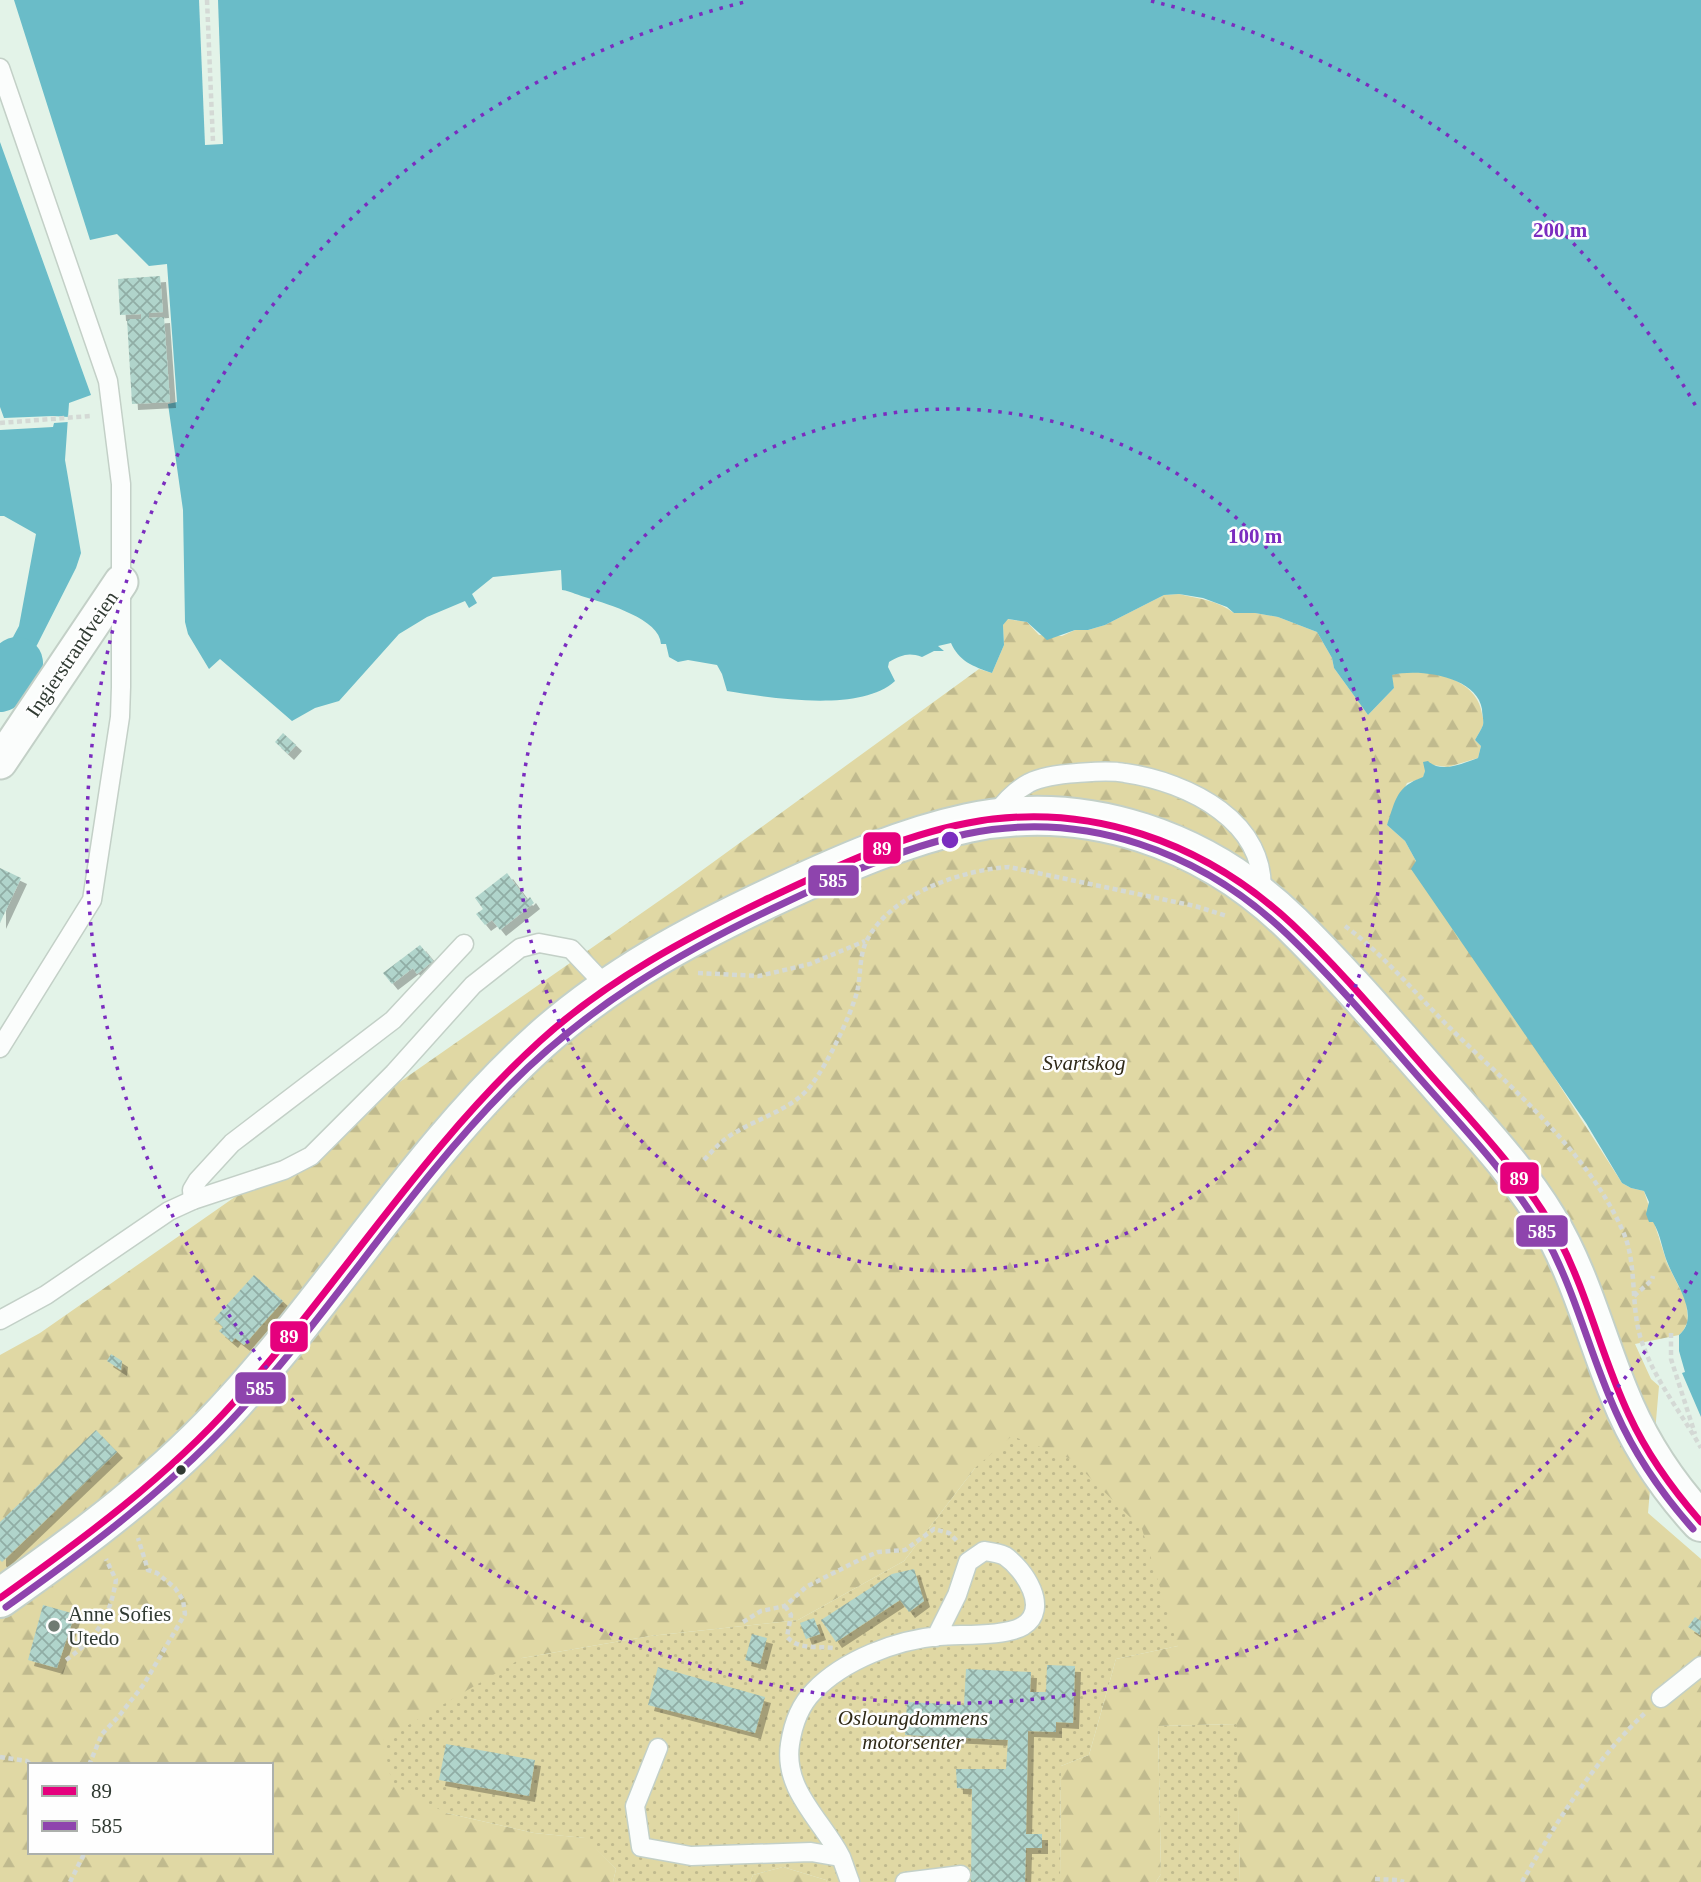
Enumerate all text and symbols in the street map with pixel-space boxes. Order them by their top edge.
text: 200 m [1533,218,1588,242]
text: 100 m [1228,524,1283,548]
street label: Ingierstrandveien [21,586,123,722]
centre of rings [938,828,962,852]
line badge: 89 [862,831,902,865]
text: 89 [873,838,892,859]
line badge: 585 [807,864,860,897]
text: 585 [819,870,847,891]
park label: Svartskog [1043,1051,1125,1075]
line badge: 89 [1499,1161,1540,1195]
text: 89 [1510,1168,1529,1189]
line badge: 585 [1515,1214,1569,1248]
text: 585 [1528,1221,1556,1242]
line badge: 89 [269,1320,309,1353]
text: 89 [280,1326,299,1347]
line badge: 585 [234,1371,287,1405]
text: 585 [246,1378,274,1399]
unlabelled marker [174,1463,188,1477]
place label: Anne Sofies Utedo [68,1602,171,1650]
marker: Anne Sofies Utedo [46,1618,62,1634]
park label: Osloungdommens motorsenter [838,1706,988,1754]
legend [28,1763,273,1854]
text: 89 [91,1779,112,1803]
text: 585 [91,1814,123,1838]

